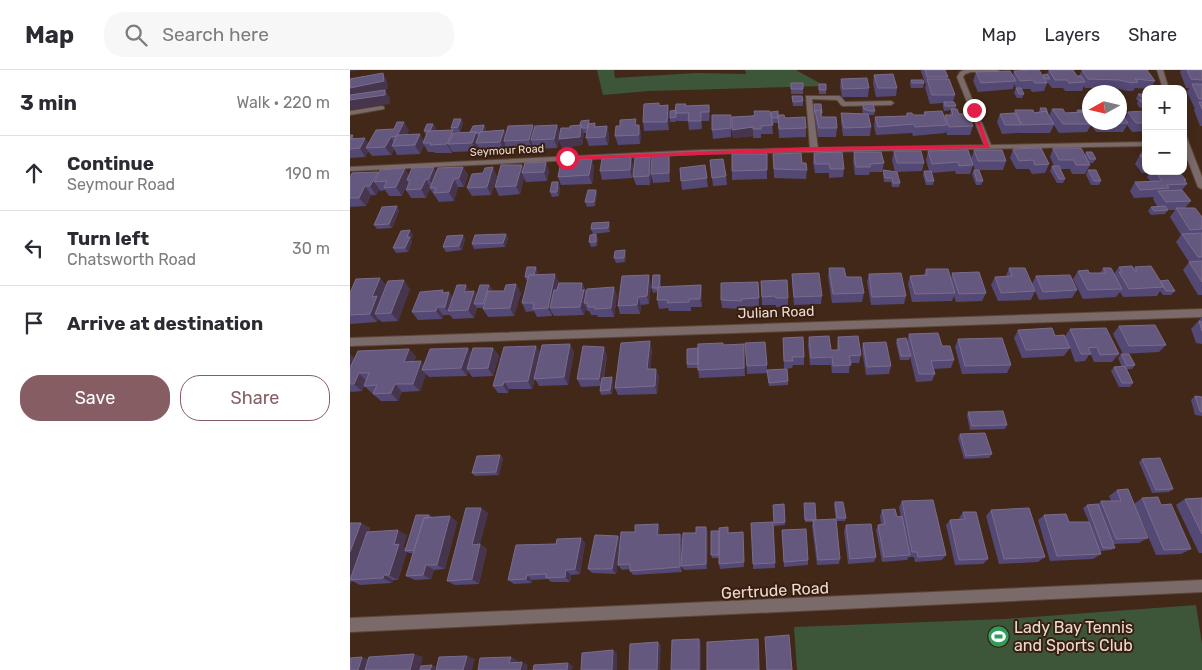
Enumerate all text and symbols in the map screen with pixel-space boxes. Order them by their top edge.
search box [104,12,454,57]
text: Map [25,21,74,49]
icon: search [122,21,150,49]
text: Search here [162,23,269,46]
text: Map [982,24,1017,46]
text: Layers [1045,24,1100,46]
text: Share [1128,24,1177,46]
north arrow [1082,85,1127,130]
map controls [1142,85,1187,175]
button: + [1142,85,1187,130]
text: 3 min [20,90,77,115]
text: Walk · 220 m [237,93,330,112]
route end [963,99,986,122]
button: − [1142,130,1187,175]
street label: Seymour Road [470,142,544,159]
route start [556,147,579,170]
text: Continue [67,152,154,175]
icon: ahead [20,159,48,187]
text: 190 m [285,164,330,183]
text: Seymour Road [67,175,175,194]
text: Turn left [67,227,149,250]
icon: left [20,234,48,262]
text: 30 m [292,239,330,258]
text: Chatsworth Road [67,250,196,269]
street label: Julian Road [737,303,815,322]
icon: arrive [20,309,48,337]
text: Arrive at destination [67,312,263,335]
button: Save [20,375,170,421]
button: Share [180,375,330,421]
street label: Gertrude Road [720,578,830,603]
place label: Lady Bay Tennis and Sports Club [1014,618,1133,655]
sports icon: Lady Bay Tennis and Sports Club [986,624,1010,648]

